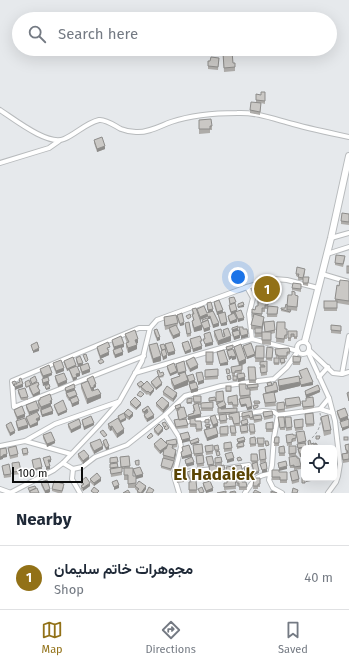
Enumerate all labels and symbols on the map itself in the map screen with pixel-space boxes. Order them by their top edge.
your location [228,267,248,287]
pin: 1 [254,274,280,304]
district label: El Hadaiek [173,464,255,485]
scale bar [12,465,83,484]

